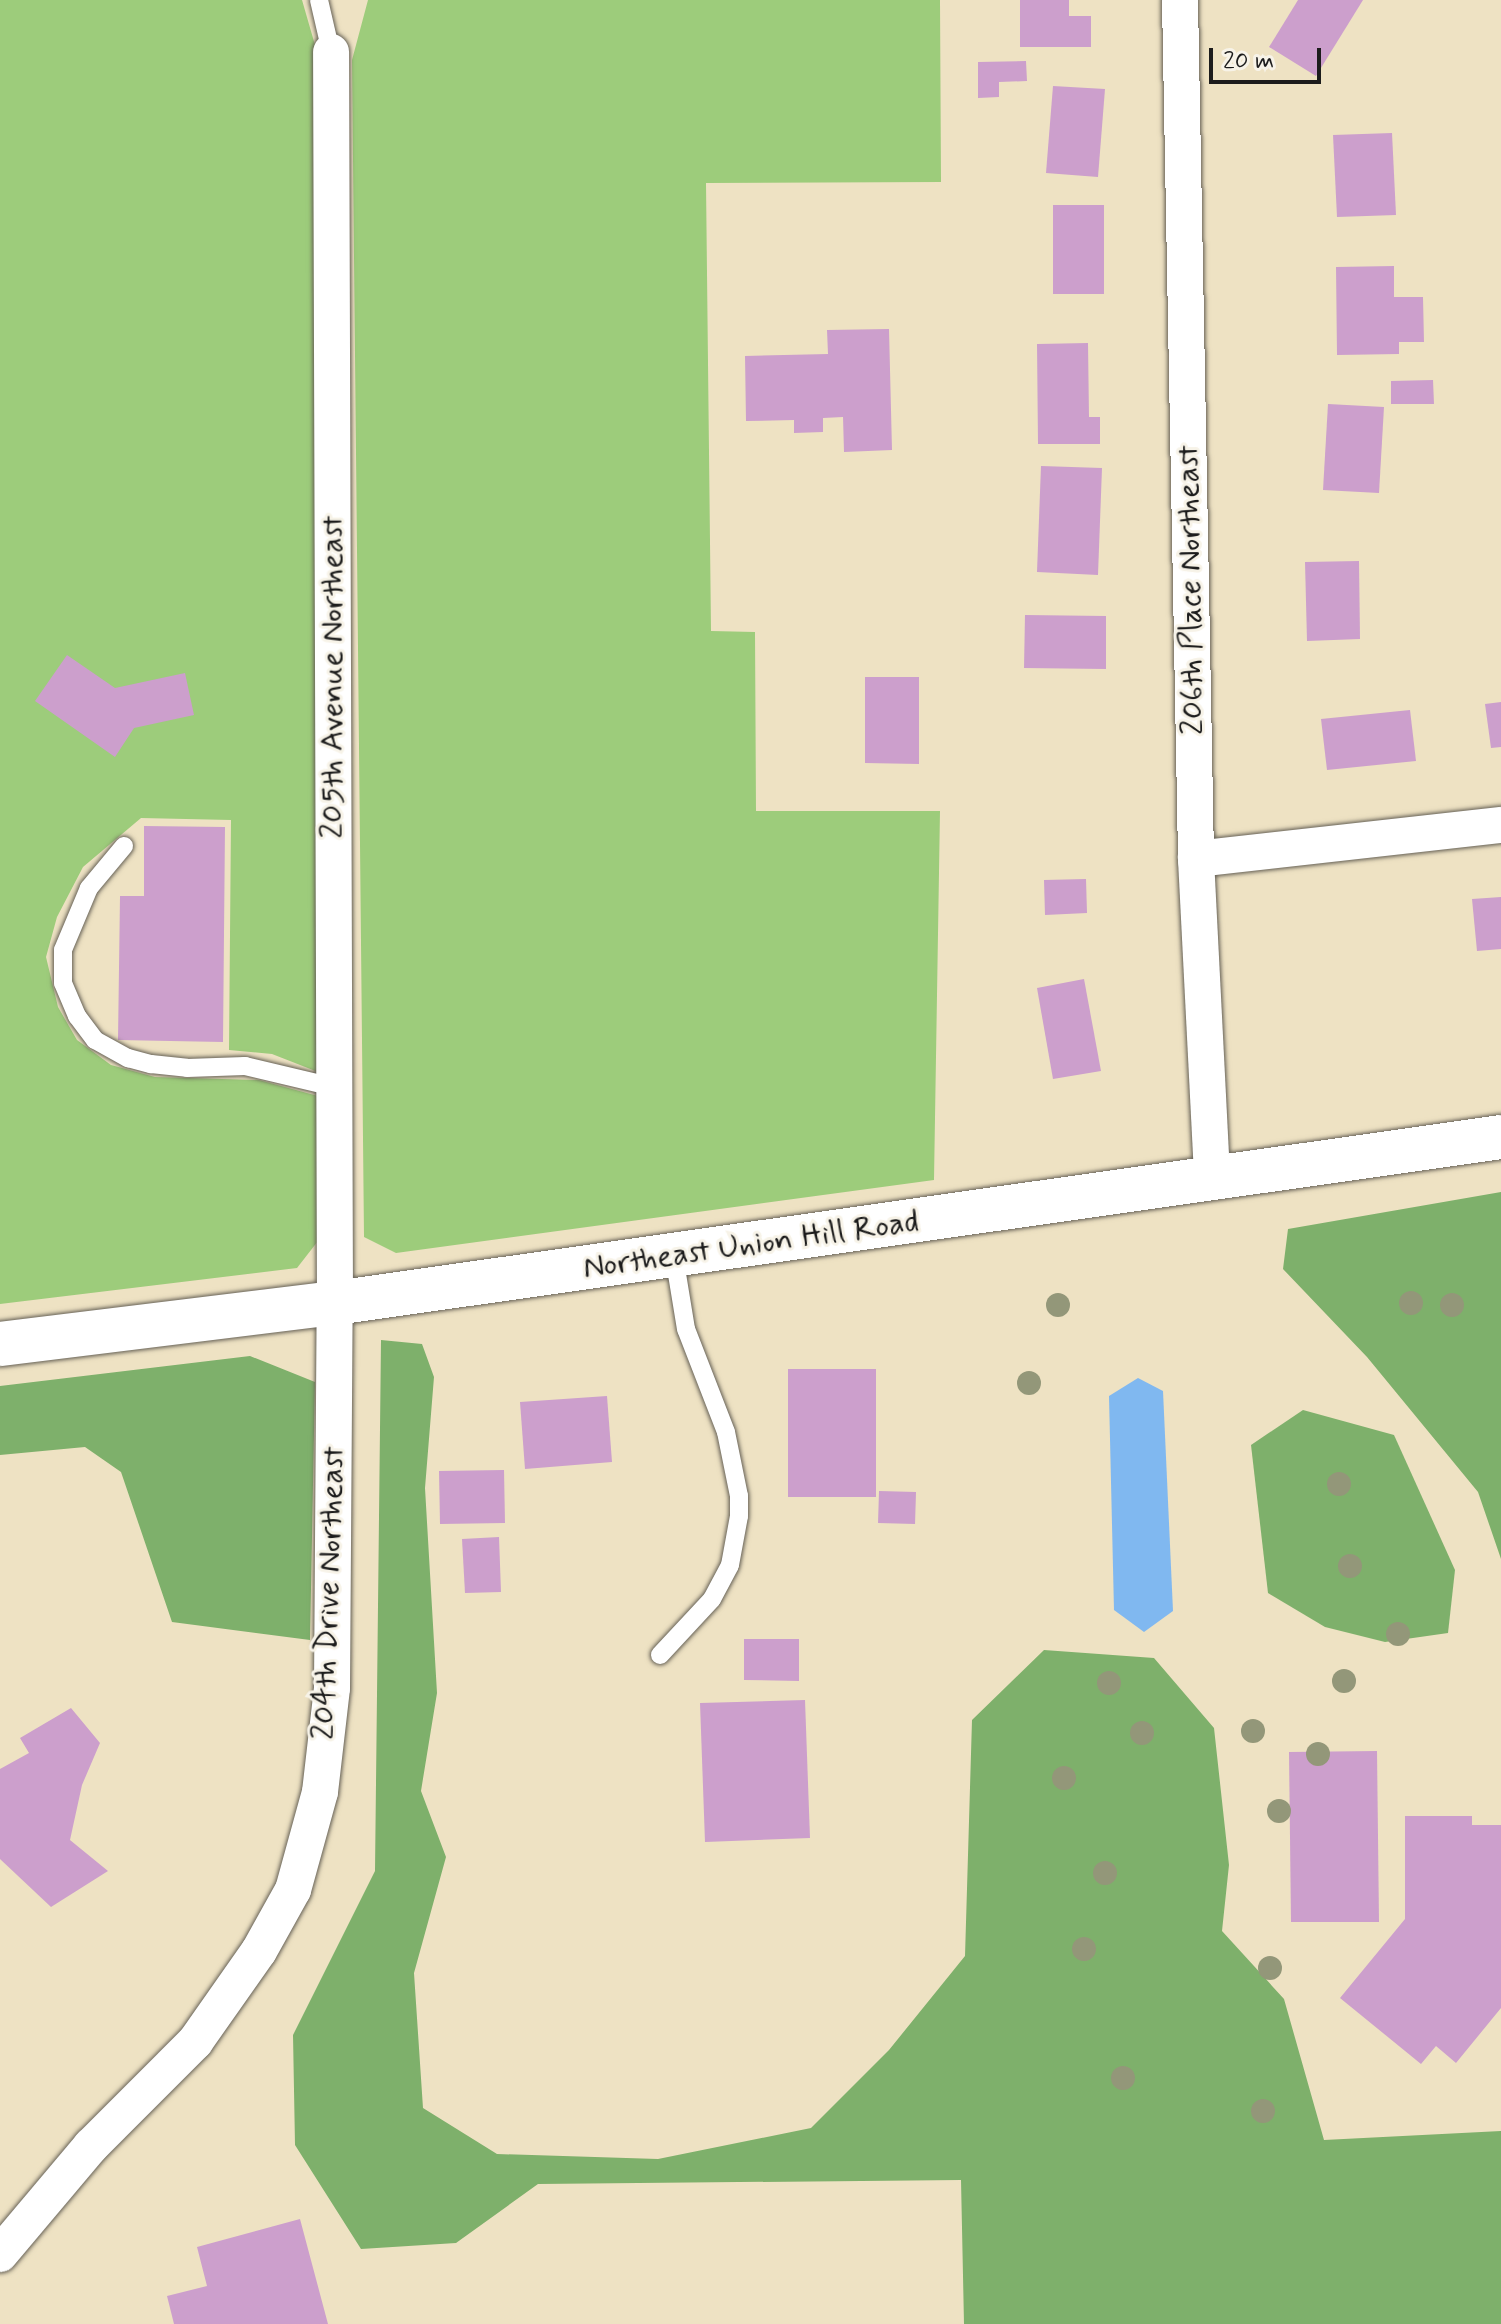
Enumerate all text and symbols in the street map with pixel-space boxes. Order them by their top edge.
scale bar [1213,32,1325,82]
text: 20 m [1223,46,1274,77]
street label: 206th Place Northeast [1169,444,1213,736]
street label: 205th Avenue Northeast [314,515,352,839]
street label: Northeast Union Hill Road [583,1203,919,1287]
street label: 204th Drive Northeast [305,1445,353,1741]

